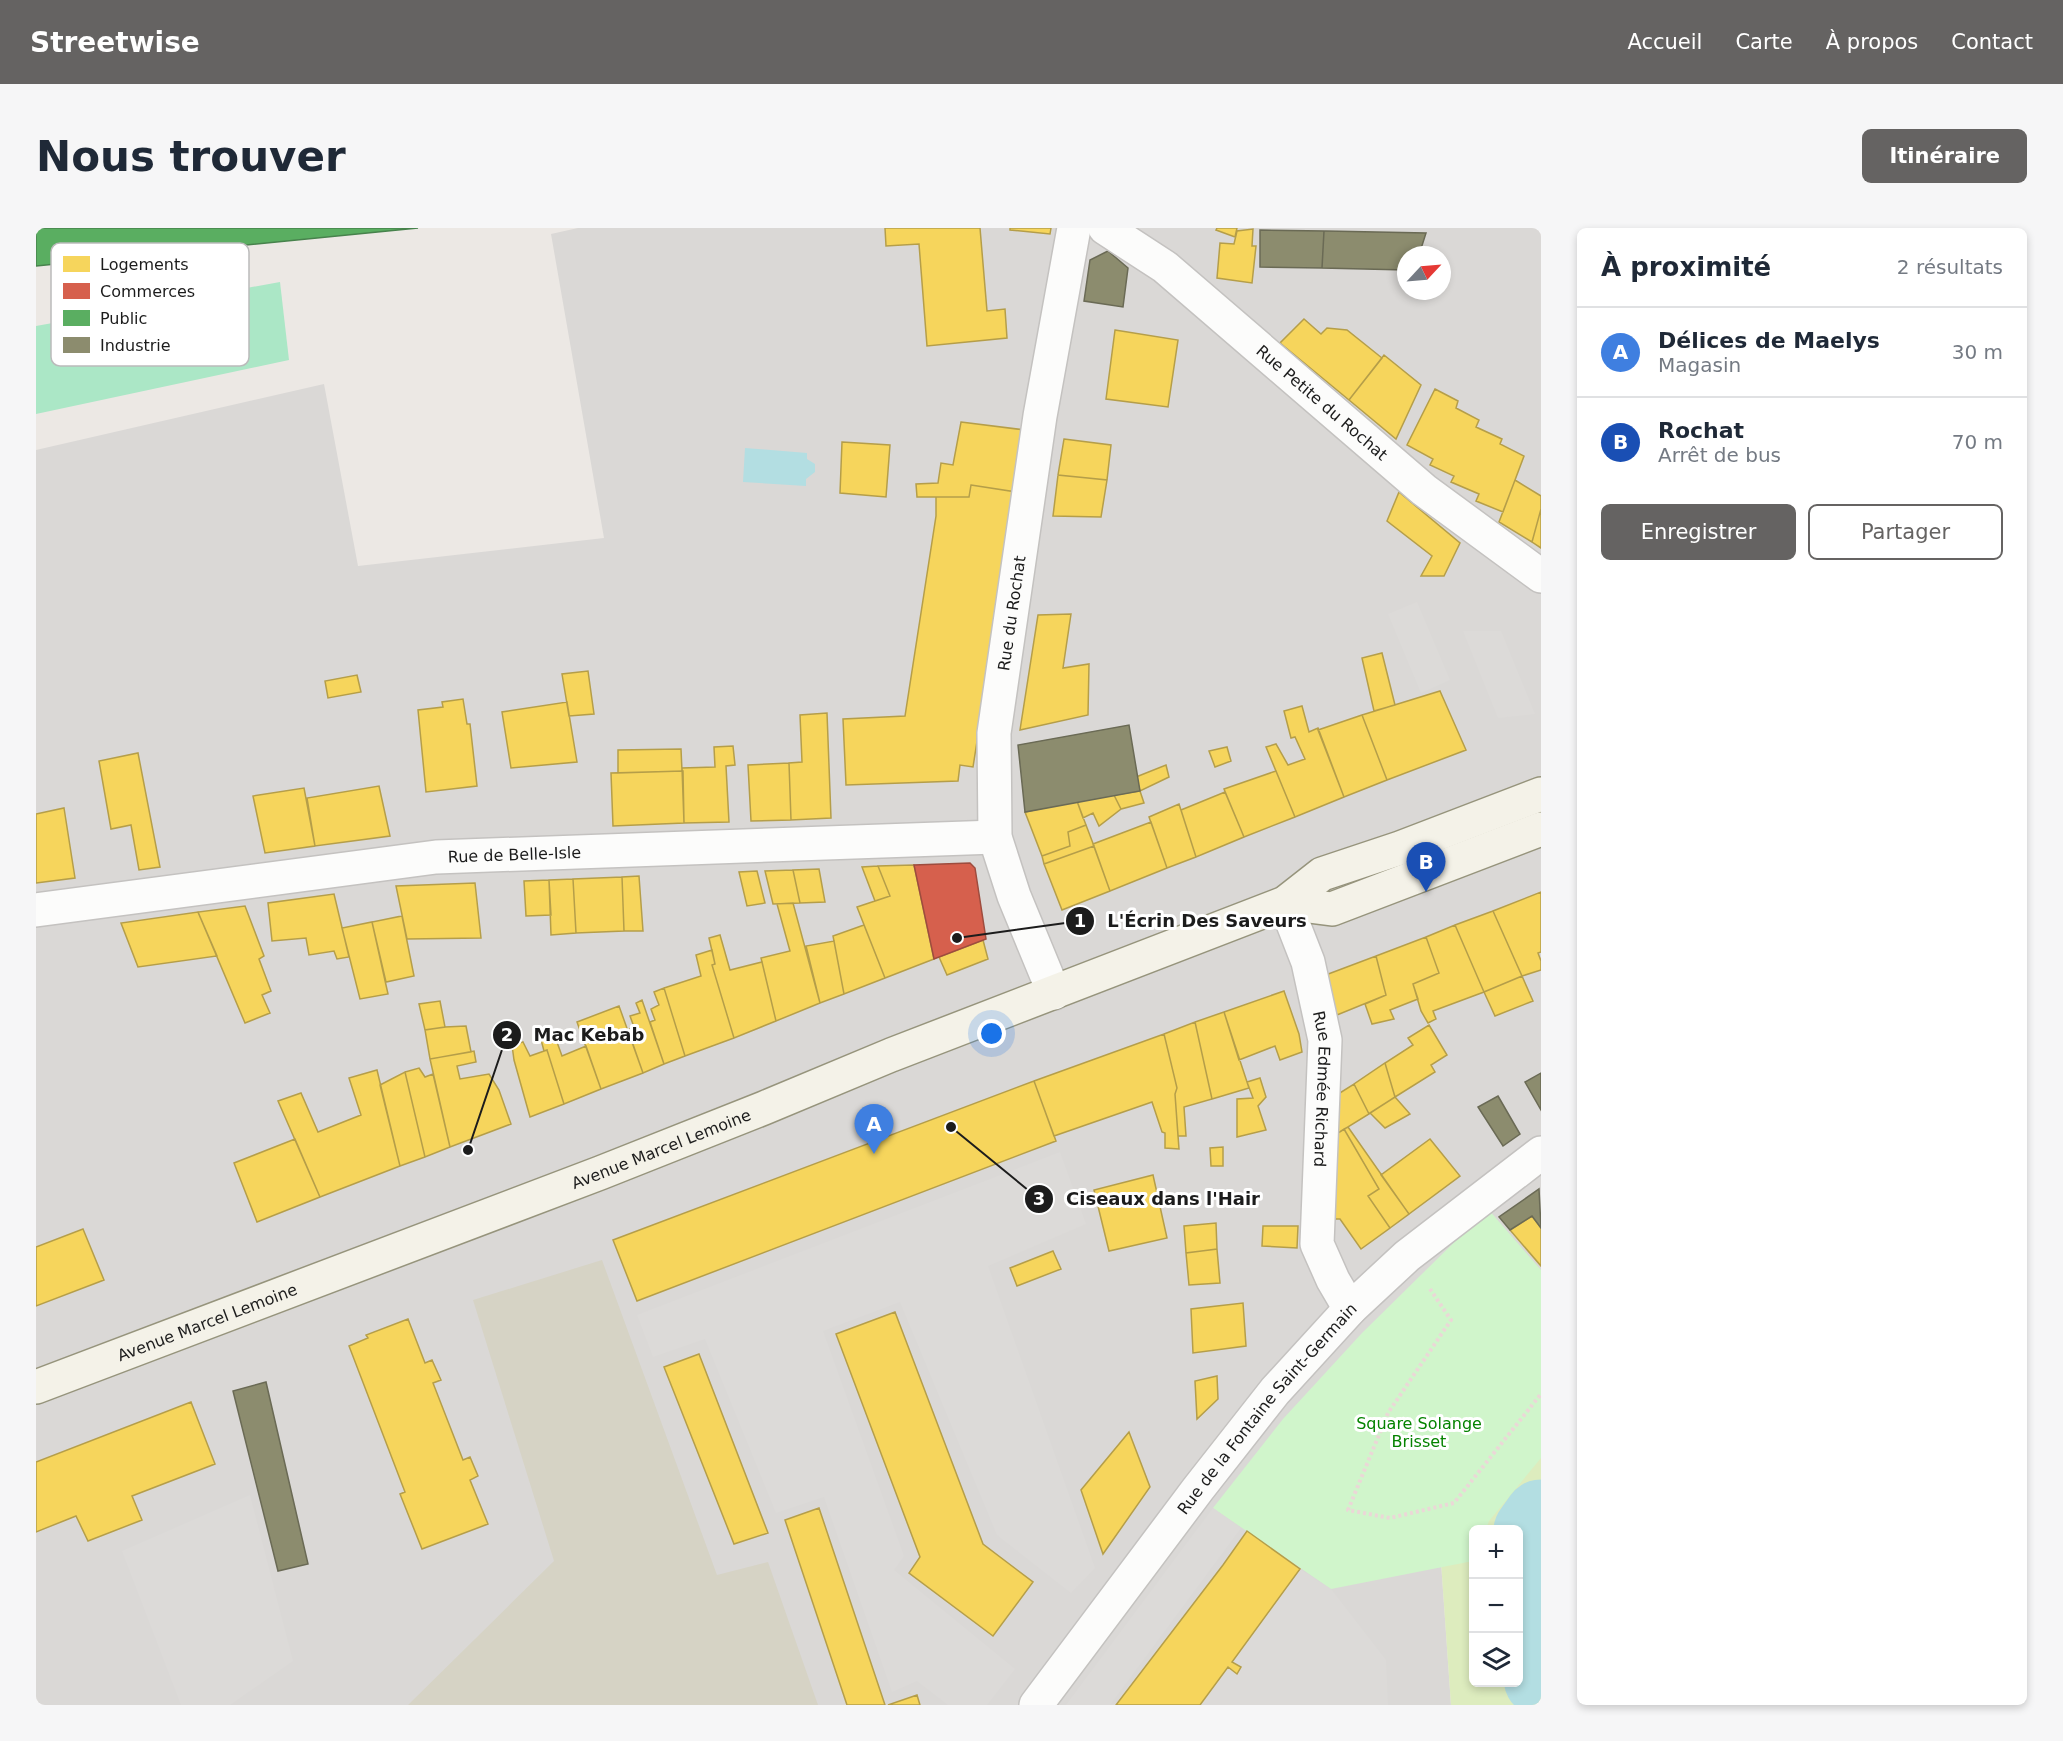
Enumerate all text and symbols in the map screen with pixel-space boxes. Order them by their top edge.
text: Streetwise [30,26,200,59]
text: Accueil [1627,30,1702,54]
text: Carte [1735,30,1793,54]
text: À propos [1826,30,1918,54]
text: Contact [1951,30,2033,54]
button: Itinéraire [1862,129,2027,183]
text: Nous trouver [36,132,346,181]
legend [51,243,249,366]
north arrow [1397,246,1451,300]
text: À proximité [1601,252,1771,282]
text: Logements [100,255,189,274]
text: 2 résultats [1897,255,2003,279]
text: Commerces [100,282,195,301]
text: Public [100,309,147,328]
text: Délices de Maelys [1658,328,1880,353]
text: Industrie [100,336,171,355]
text: A [1613,340,1628,364]
text: 30 m [1952,340,2003,364]
street label: Rue Petite du Rochat [1253,341,1392,464]
text: Magasin [1658,353,1741,377]
text: Rochat [1658,418,1744,443]
text: B [1613,430,1628,454]
text: 70 m [1952,430,2003,454]
text: Arrêt de bus [1658,443,1781,467]
button: Enregistrer [1601,504,1796,560]
button: Partager [1808,504,2003,560]
street label: Rue du Rochat [994,554,1029,672]
street label: Rue de Belle-Isle [448,842,581,866]
pin: B [1406,842,1446,892]
callout: L'Écrin Des Saveurs [1065,903,1319,939]
text: 1 [1074,910,1086,931]
text: L'Écrin Des Saveurs [1107,910,1307,931]
street label: Rue Edmée Richard [1309,1009,1334,1168]
callout: Mac Kebab [492,1017,656,1053]
your location [977,1019,1006,1048]
text: 2 [501,1024,513,1045]
text: Mac Kebab [534,1024,644,1045]
pin: A [854,1104,894,1154]
street label: Avenue Marcel Lemoine [569,1105,753,1192]
callout: Ciseaux dans l'Hair [1024,1181,1272,1217]
text: 3 [1033,1188,1045,1209]
text: Ciseaux dans l'Hair [1066,1188,1260,1209]
street label: Avenue Marcel Lemoine [114,1279,300,1365]
street label: Rue de la Fontaine Saint-Germain [1173,1299,1360,1518]
park label: Square Solange Brisset [1356,1414,1482,1451]
map controls [1469,1525,1523,1687]
button: + [1469,1525,1523,1579]
button: − [1469,1579,1523,1633]
button: layers [1469,1633,1523,1687]

